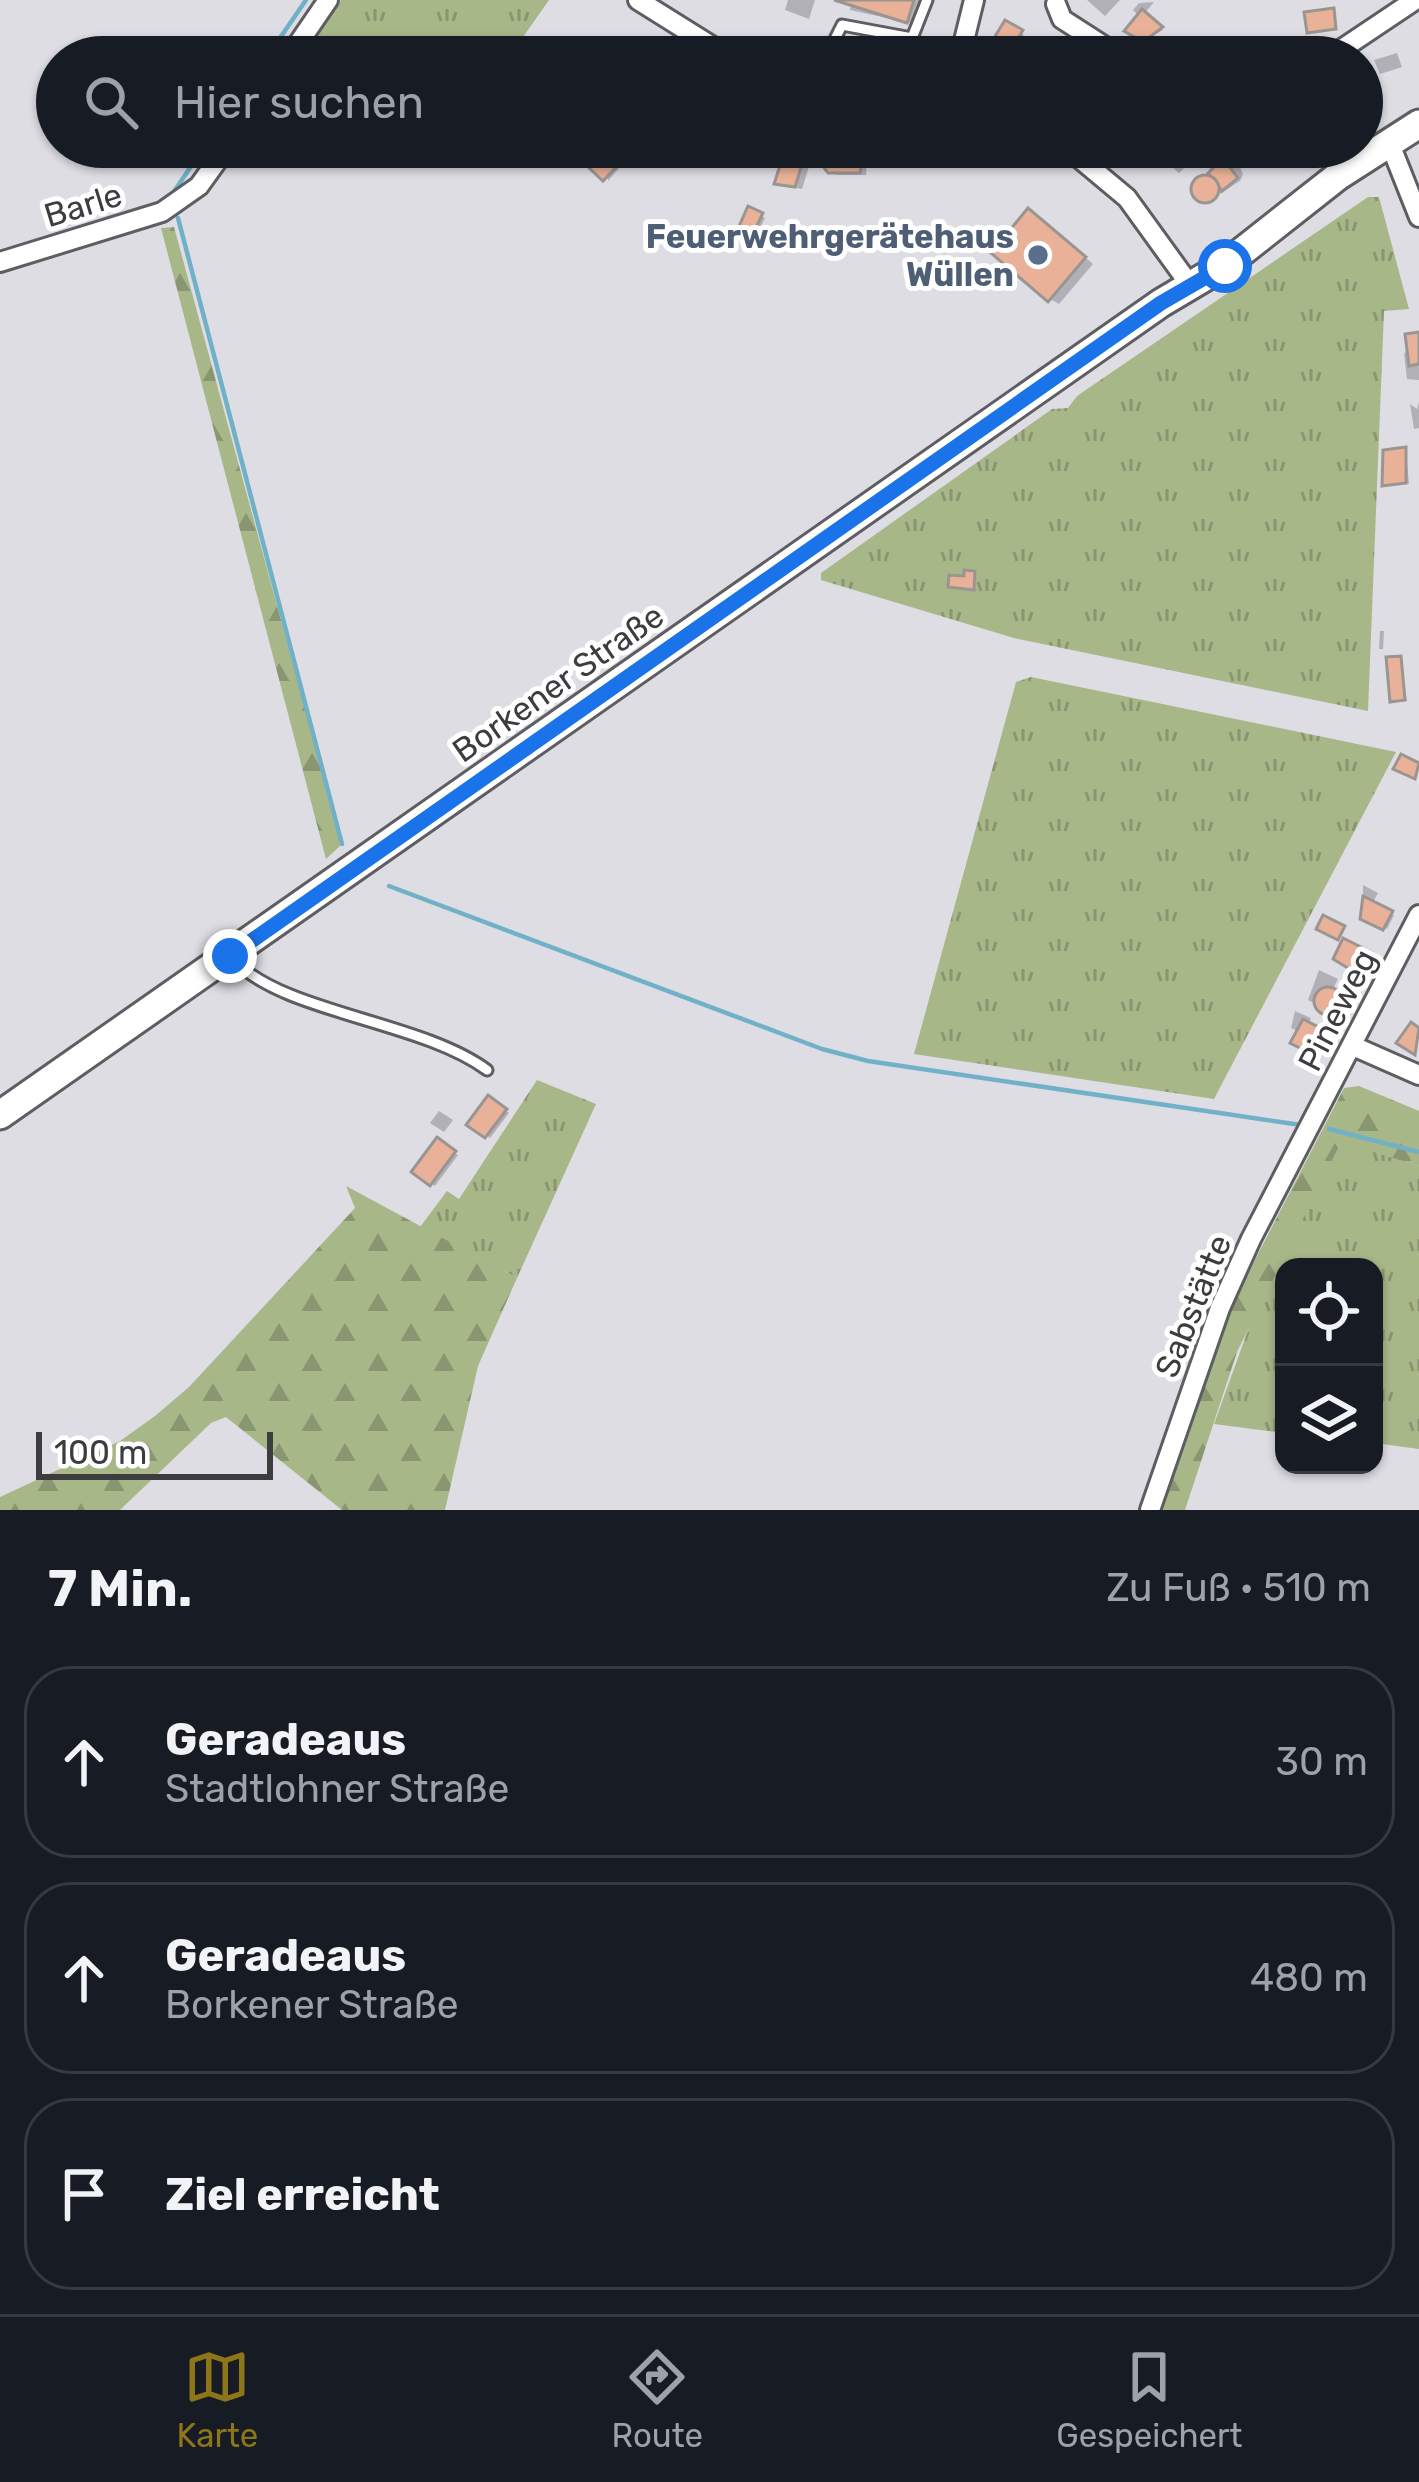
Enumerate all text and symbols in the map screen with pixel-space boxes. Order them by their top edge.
search box [36,36,1383,168]
icon: search [78,69,144,135]
text: Hier suchen [174,76,424,129]
street label: Barle [39,175,127,235]
place label: Feuerwehrgerätehaus Wüllen [646,217,1014,294]
route start [1198,239,1252,293]
marker: Feuerwehrgerätehaus Wüllen [1025,242,1051,268]
street label: Borkener Straße [445,596,671,770]
route end [203,929,257,983]
street label: Pineweg [1290,943,1384,1077]
street label: Sabstätte [1147,1229,1239,1383]
map controls [1275,1258,1383,1474]
button: locate [1275,1258,1383,1366]
button: layers [1275,1366,1383,1474]
scale bar [36,1426,273,1479]
text: 100 m [54,1433,147,1472]
text: 7 Min. [48,1558,192,1619]
text: Zu Fuß · 510 m [1106,1565,1371,1611]
text: Geradeaus [165,1713,406,1766]
icon: ahead [51,1729,117,1795]
text: 30 m [1276,1739,1368,1785]
text: Stadtlohner Straße [165,1766,509,1812]
text: Geradeaus [165,1929,406,1982]
icon: ahead [51,1945,117,2011]
text: 480 m [1250,1955,1368,2001]
text: Borkener Straße [165,1982,459,2028]
icon: arrive [51,2161,117,2227]
text: Ziel erreicht [165,2168,440,2221]
tab: Karte [177,2344,258,2455]
tab: Route [611,2344,703,2455]
tab: Gespeichert [1056,2344,1242,2455]

